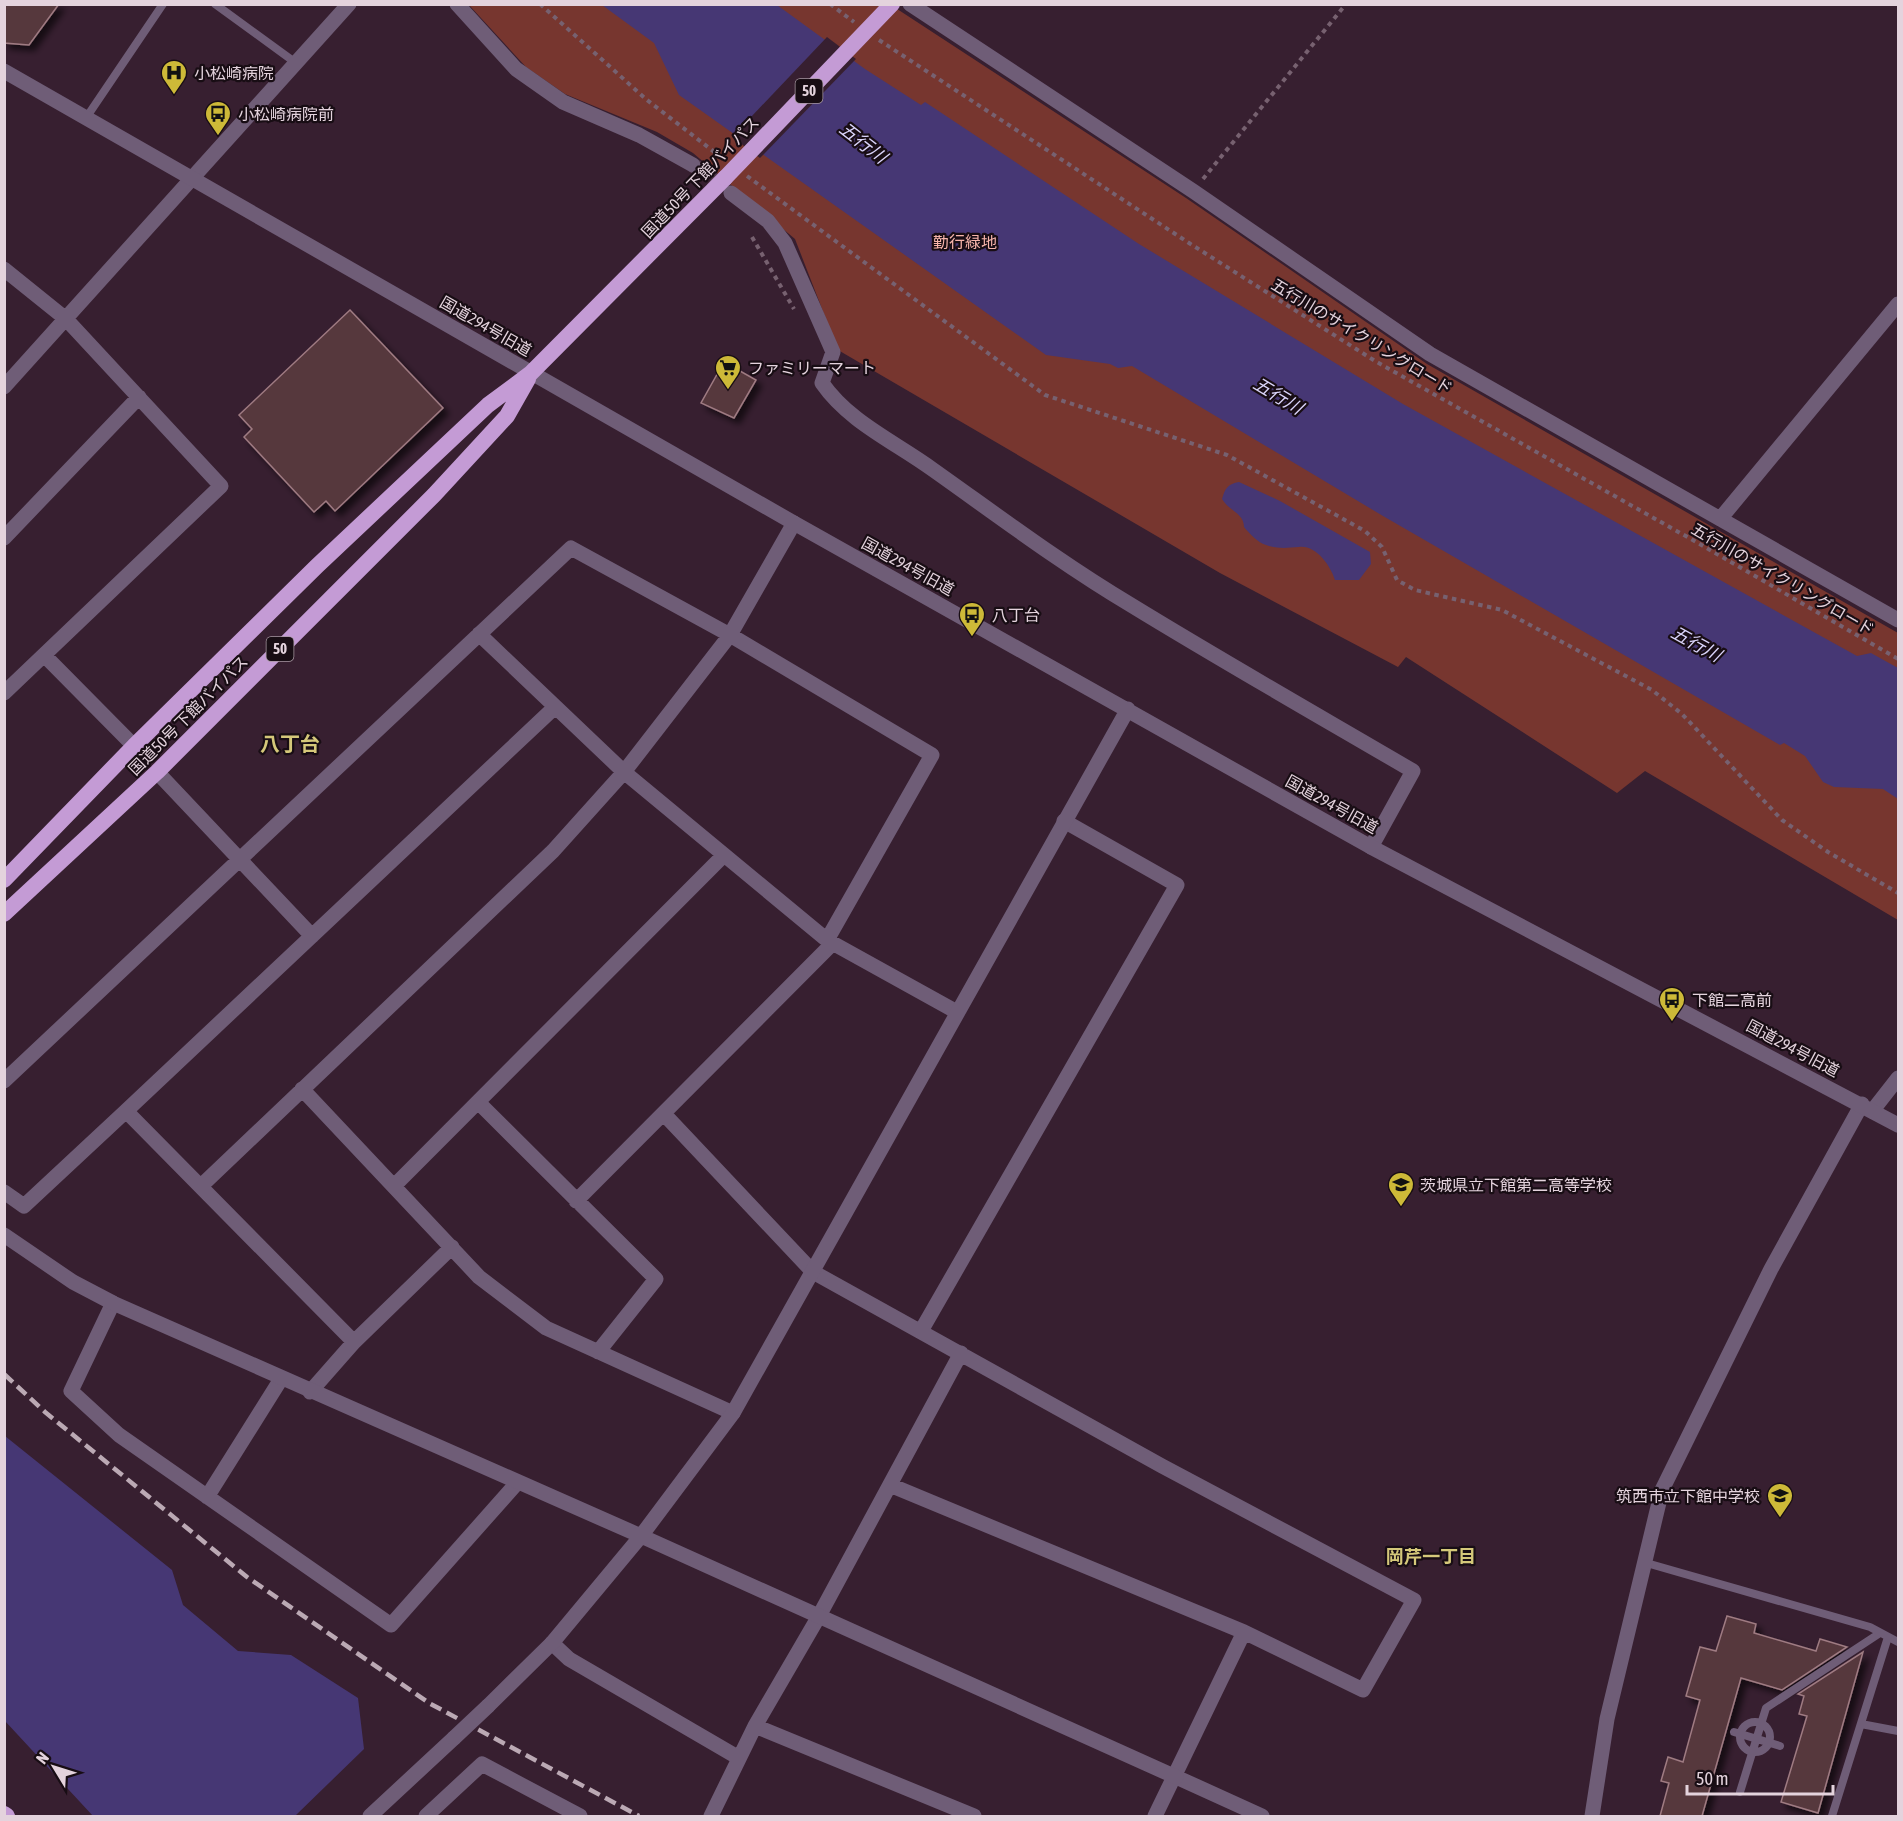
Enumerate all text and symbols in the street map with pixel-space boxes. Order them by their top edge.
hospital icon: 小松崎病院 [159,58,189,96]
place label: 小松崎病院 [194,64,274,82]
road number: 50 [796,79,822,103]
bus stop icon: 小松崎病院前 [203,99,233,137]
place label: 小松崎病院前 [238,105,334,123]
street label: 国道50号 下館バイパス [638,113,762,241]
water label: 五行川 [836,118,893,169]
park label: 勤行緑地 [933,233,997,251]
street label: 五行川のサイクリングロード [1268,274,1456,398]
street label: 国道294号旧道 [437,293,535,359]
supermarket icon: ファミリーマート [713,353,743,391]
place label: ファミリーマート [748,359,876,377]
water label: 五行川 [1249,373,1307,419]
street label: 五行川のサイクリングロード [1689,519,1877,639]
street label: 国道294号旧道 [859,533,957,599]
bus stop icon: 八丁台 [957,600,987,638]
place label: 八丁台 [992,606,1040,624]
water label: 五行川 [1668,621,1727,667]
road number: 50 [266,637,294,661]
street label: 国道50号 下館バイパス [125,652,251,778]
district label: 八丁台 [260,732,320,755]
street label: 国道294号旧道 [1283,771,1381,837]
bus stop icon: 下館二高前 [1657,985,1687,1023]
place label: 下館二高前 [1692,991,1772,1009]
street label: 国道294号旧道 [1743,1016,1843,1080]
school or university icon: 茨城県立下館第二高等学校 [1386,1170,1416,1208]
place label: 茨城県立下館第二高等学校 [1420,1176,1612,1194]
school or university icon: 筑西市立下館中学校 [1765,1481,1795,1519]
place label: 筑西市立下館中学校 [1616,1487,1760,1505]
district label: 岡芹一丁目 [1386,1546,1476,1567]
north arrow [24,1737,84,1797]
text: N [32,1748,52,1767]
scale bar [1687,1758,1832,1796]
text: 50 m [1696,1768,1728,1789]

